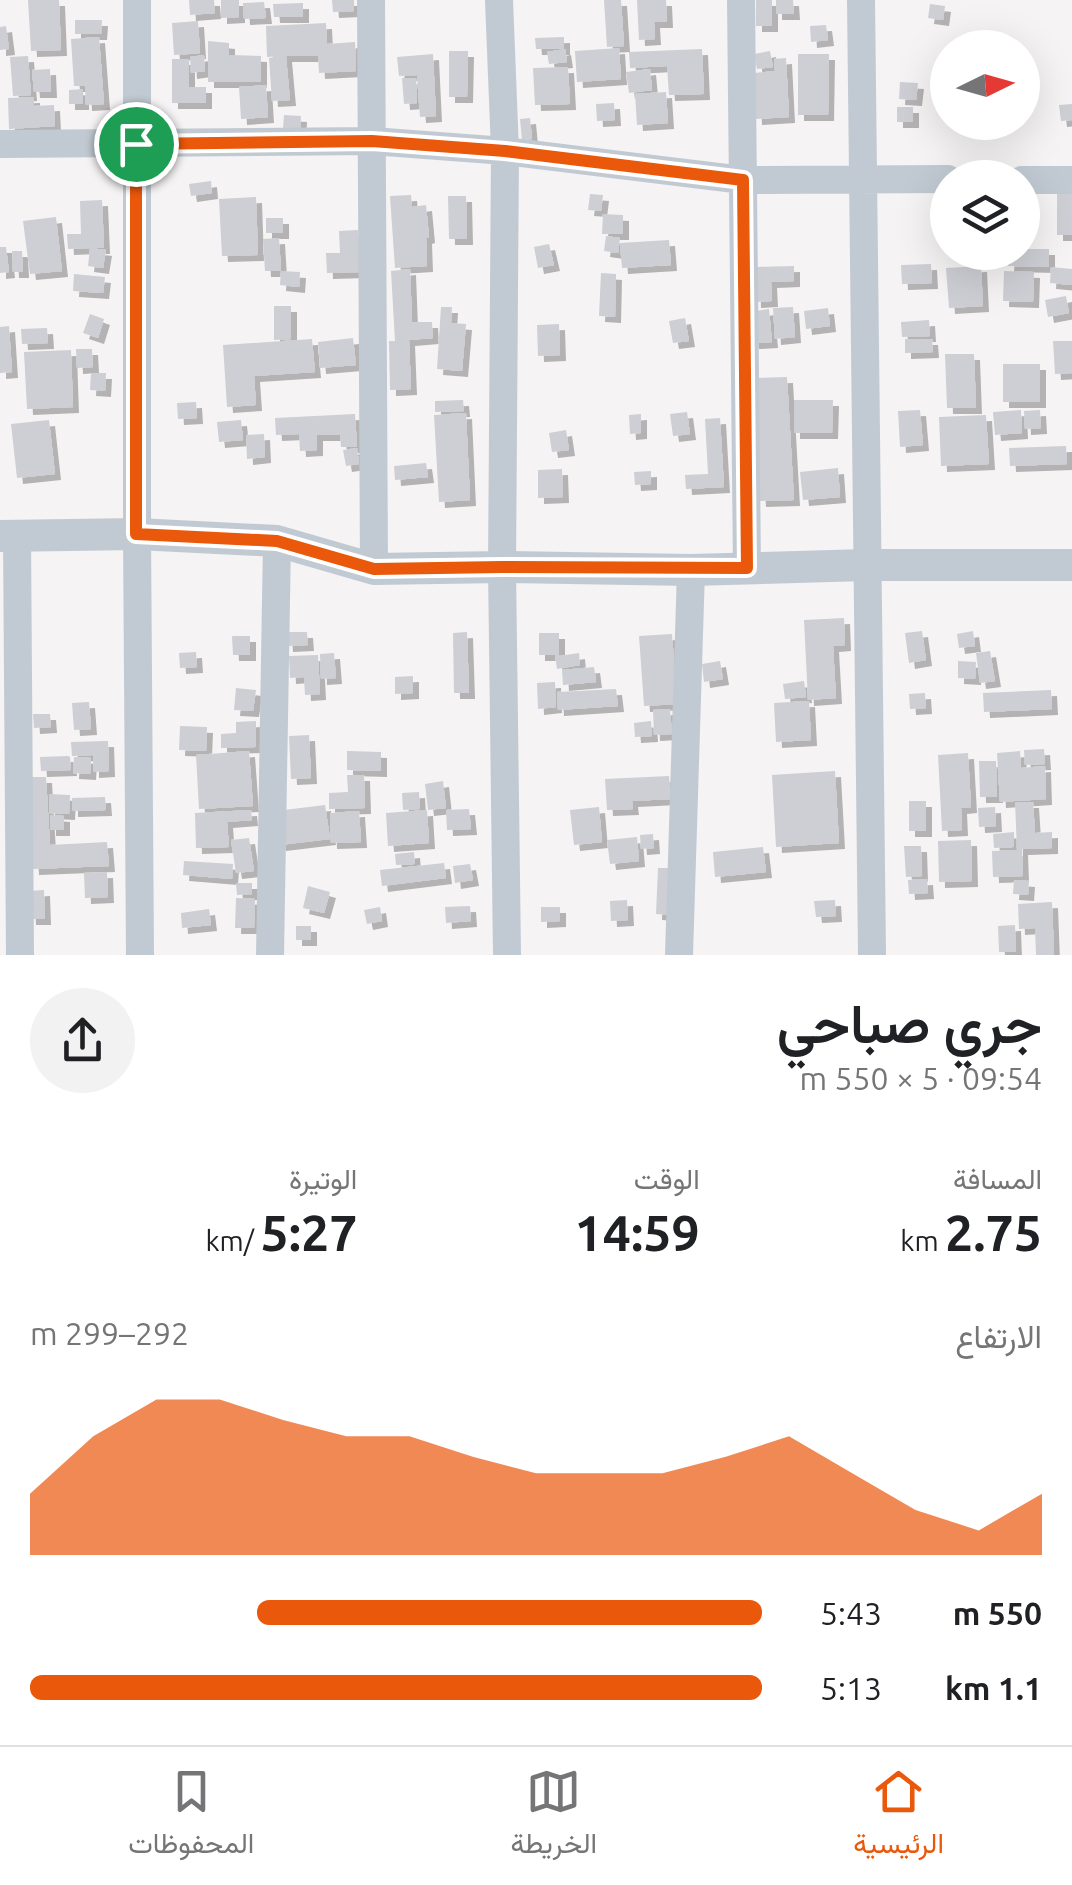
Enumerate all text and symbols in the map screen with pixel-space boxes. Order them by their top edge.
north arrow [930,30,1040,140]
map controls [930,30,1040,270]
pin [94,102,179,187]
icon: arrive [109,117,164,172]
button: layers [930,160,1040,270]
button: share [30,988,135,1093]
text: جري صباحي [777,992,1042,1053]
text: 09:54 · 5 × 550 m [800,1060,1042,1096]
text: الوتيرة [289,1163,357,1194]
text: الوقت [634,1163,700,1194]
text: المسافة [953,1163,1042,1194]
text: 5:27 [260,1204,357,1260]
text: 14:59 [575,1204,700,1260]
text: 2.75 [945,1204,1042,1260]
text: /km [205,1225,260,1256]
text: km [900,1225,945,1256]
text: 292–299 m [30,1315,189,1351]
text: الارتفاع [955,1318,1042,1354]
text: 5:43 [820,1595,882,1631]
text: 550 m [953,1595,1042,1631]
text: 5:13 [820,1670,882,1706]
text: 1.1 km [945,1670,1042,1706]
tab: المحفوظات [128,1764,254,1868]
tab: الخريطة [511,1764,597,1868]
tab: الرئيسية [853,1764,944,1868]

